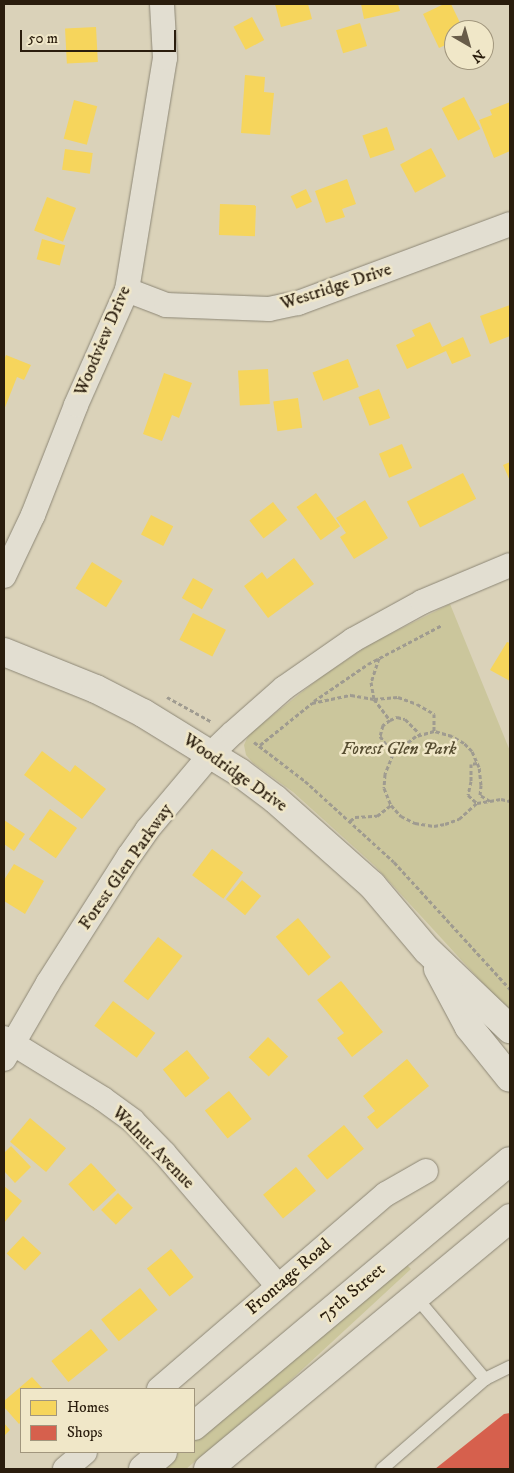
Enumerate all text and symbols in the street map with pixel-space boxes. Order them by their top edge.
scale bar [22,20,179,52]
north arrow [444,20,494,70]
text: 50 m [28,29,58,48]
text: N [468,45,488,67]
street label: Westridge Drive [278,259,394,315]
street label: Woodview Drive [70,283,136,399]
street label: Woodridge Drive [179,729,291,817]
park label: Forest Glen Park [341,738,457,760]
street label: Forest Glen Parkway [74,800,178,934]
street label: Walnut Avenue [107,1102,199,1194]
street label: Frontage Road [242,1234,336,1320]
street label: 75th Street [314,1259,390,1327]
legend [20,1388,195,1453]
text: Homes [67,1398,109,1417]
text: Shops [67,1423,103,1442]

